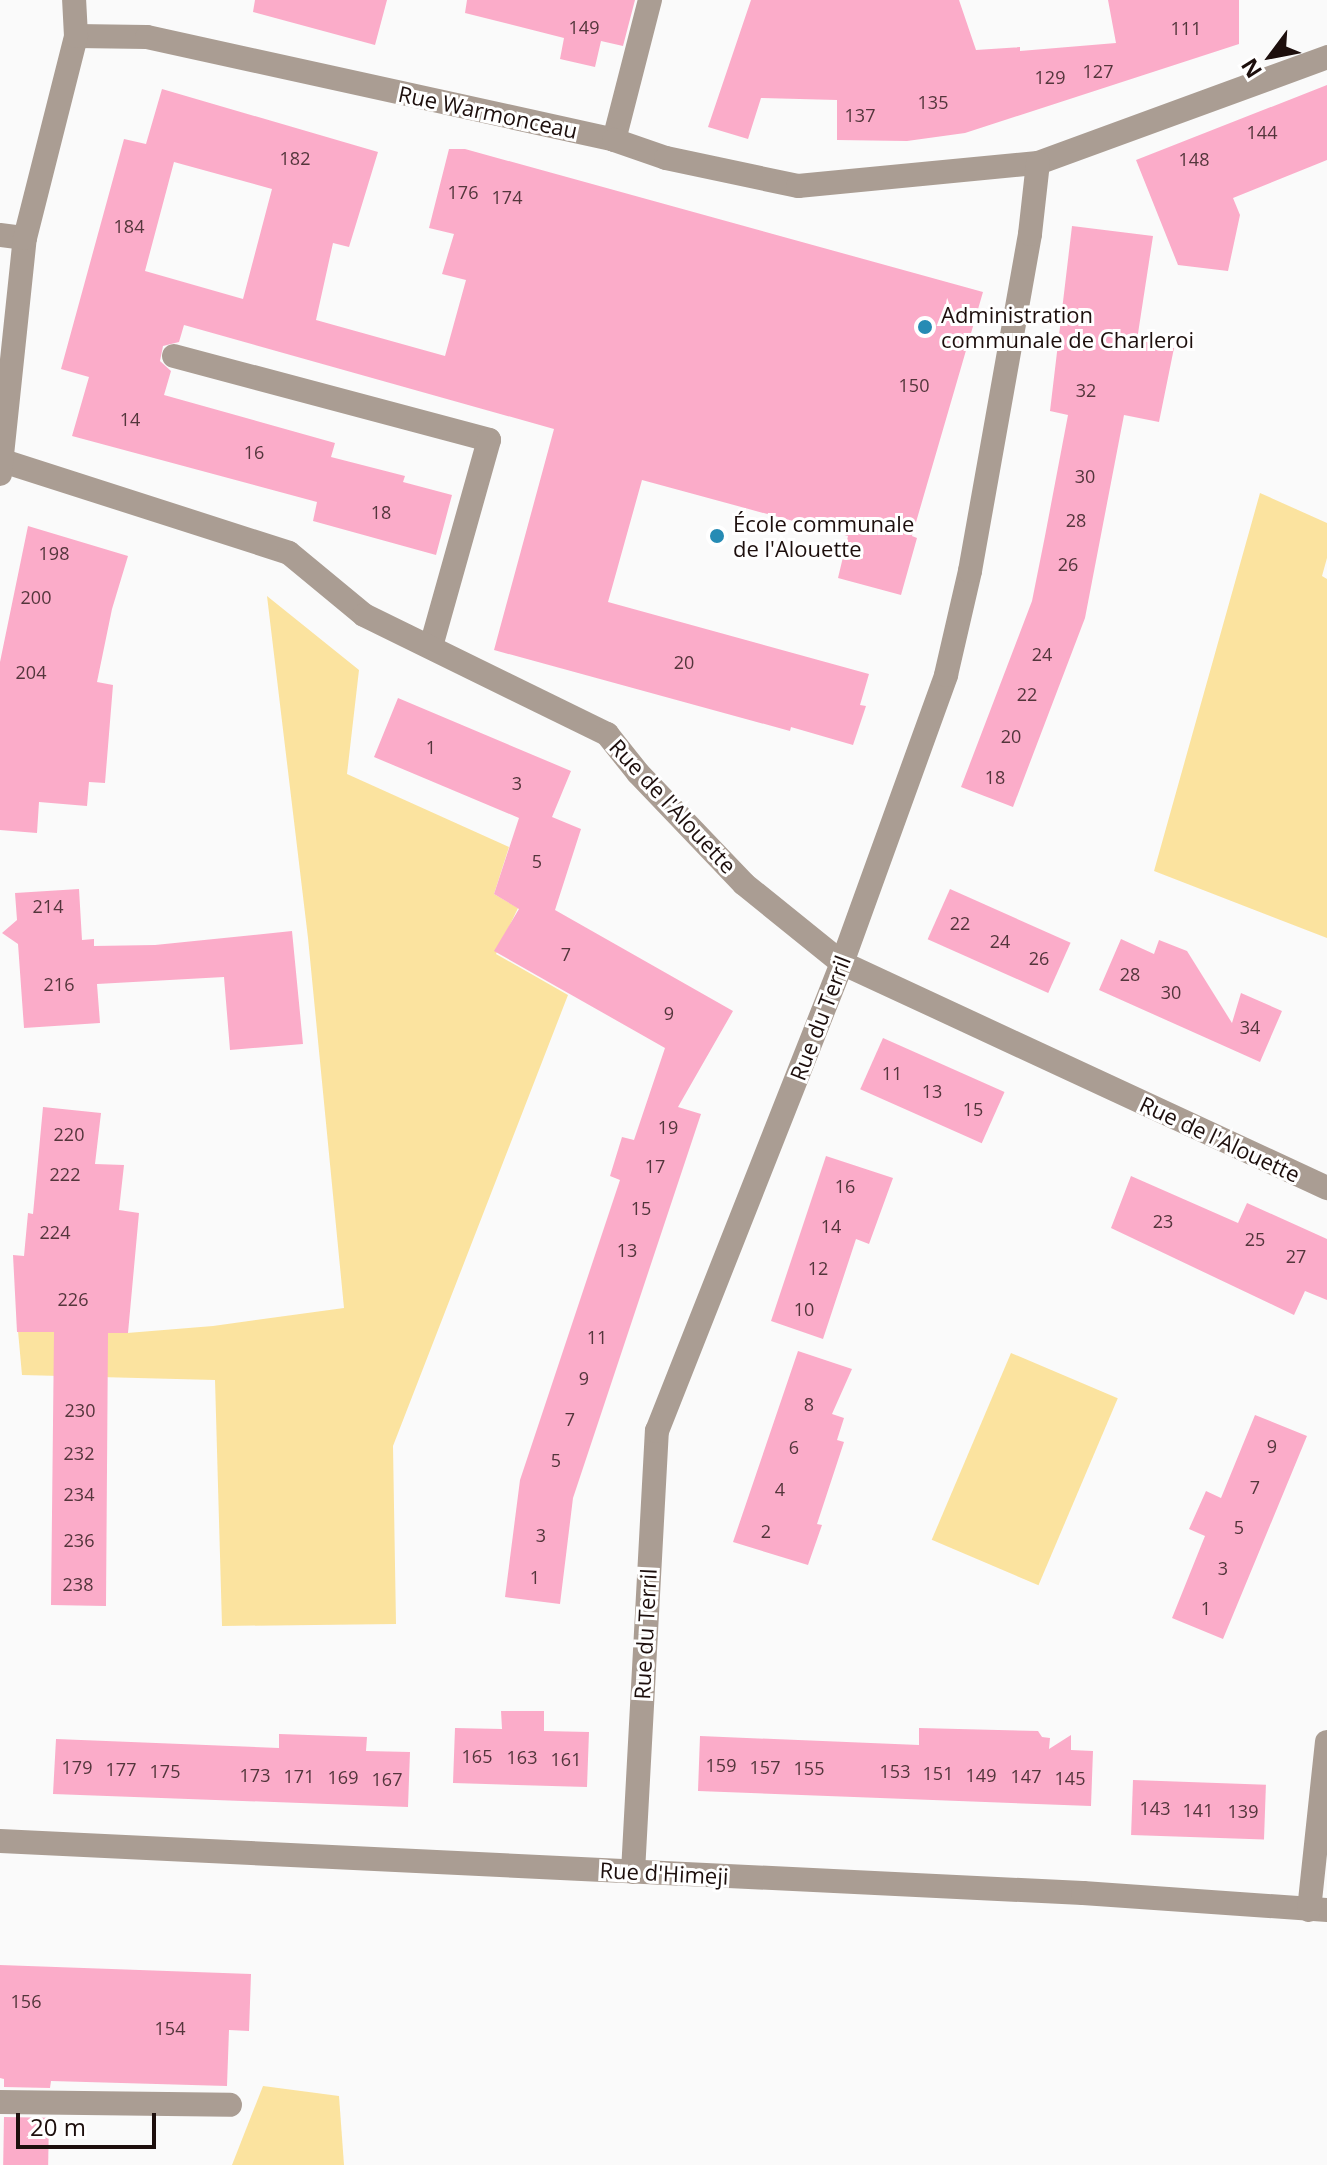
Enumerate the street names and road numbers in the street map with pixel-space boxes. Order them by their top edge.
street label: Rue Warmonceau [396,80,580,144]
street label: Rue de l'Alouette [604,734,742,878]
street label: Rue du Terril [784,952,856,1084]
street label: Rue de l'Alouette [1136,1090,1304,1188]
street label: Rue du Terril [628,1568,662,1700]
street label: Rue d'Himeji [599,1856,729,1890]

